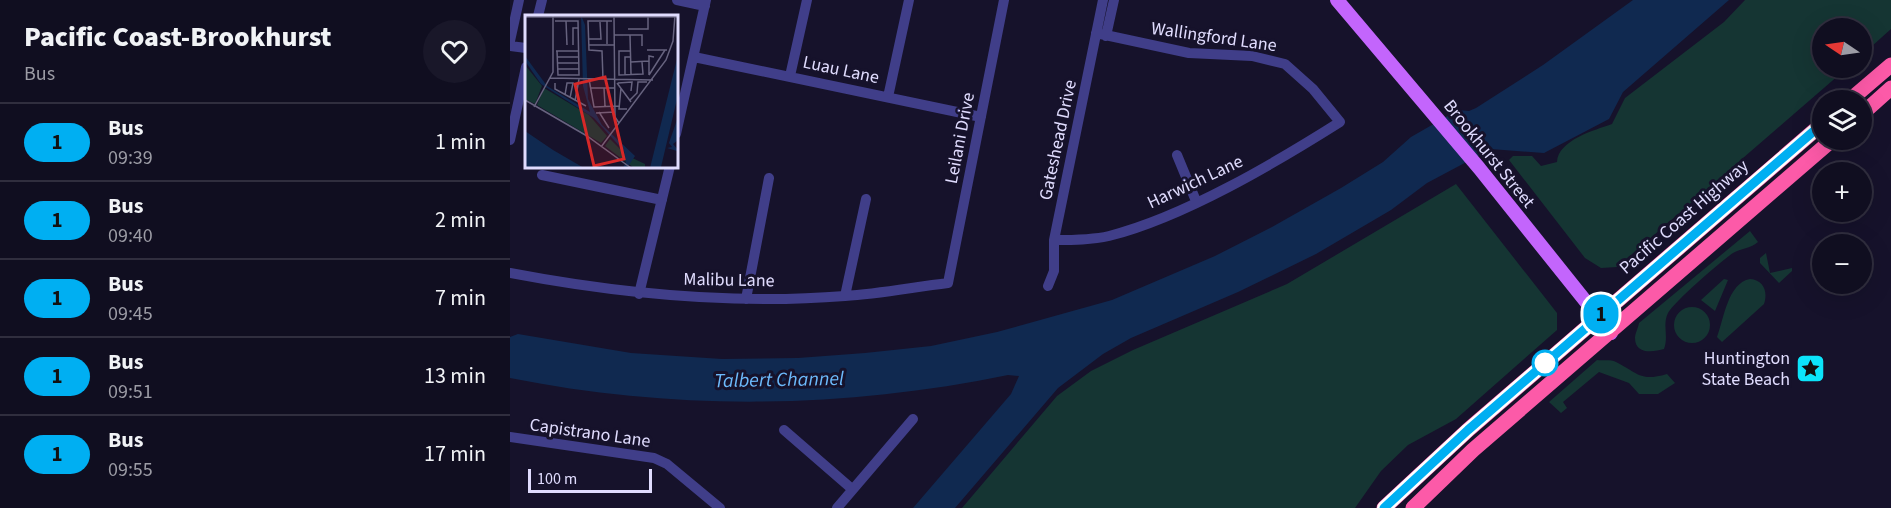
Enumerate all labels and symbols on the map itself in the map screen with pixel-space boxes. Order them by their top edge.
inset map [525,15,678,168]
street label: Wallingford Lane [1150,16,1278,58]
north arrow [1812,18,1872,78]
street label: Luau Lane [801,50,882,90]
street label: Gateshead Drive [1033,77,1083,202]
street label: Leilani Drive [939,90,981,186]
street label: Brookhurst Street [1437,95,1541,213]
street label: Harwich Lane [1143,149,1247,215]
street label: Pacific Coast Highway [1614,154,1754,280]
street label: Malibu Lane [683,267,775,293]
line badge: 1 [1582,294,1620,334]
place label: Huntington State Beach [1702,346,1790,392]
unlabelled marker [1532,350,1558,376]
place icon: Huntington State Beach [1795,352,1827,384]
water label: Talbert Channel [714,365,844,395]
street label: Capistrano Lane [528,412,652,454]
scale bar [528,466,652,494]

